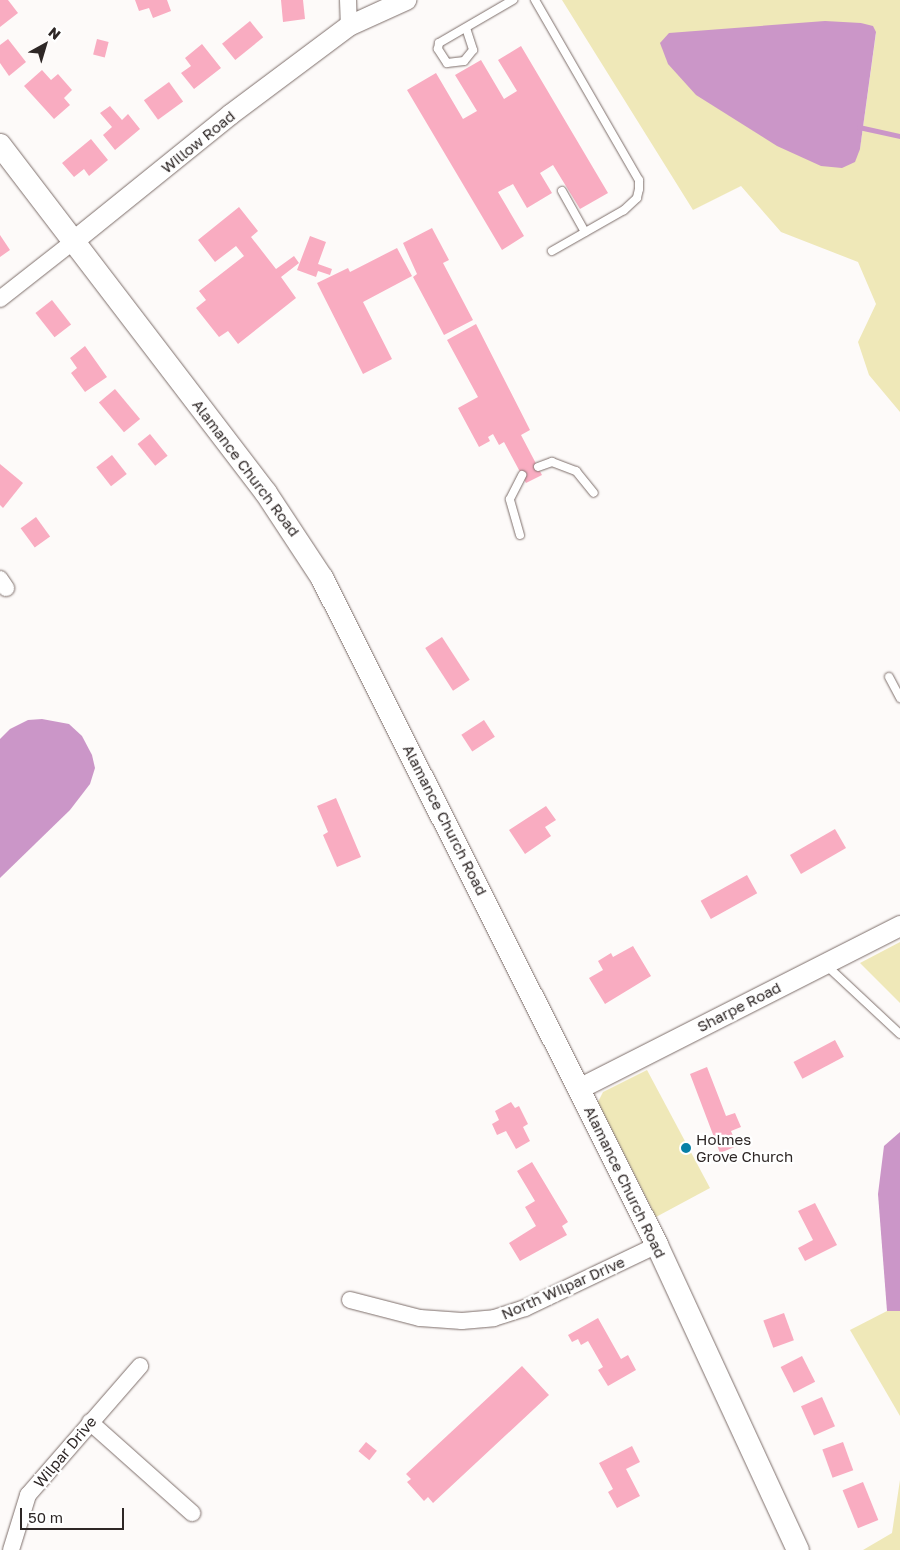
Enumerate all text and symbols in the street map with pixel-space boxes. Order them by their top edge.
north arrow [20,20,70,70]
text: N [45,23,64,43]
street label: Willow Road [158,107,238,177]
street label: Alamance Church Road [189,396,303,540]
street label: Alamance Church Road [399,742,491,898]
street label: Sharpe Road [694,978,784,1036]
street label: Alamance Church Road [580,1103,670,1261]
place label: Holmes Grove Church [696,1130,793,1165]
marker: Holmes Grove Church [680,1142,692,1154]
street label: North Wilpar Drive [498,1253,628,1323]
street label: Wilpar Drive [30,1413,100,1491]
scale bar [22,1498,126,1530]
text: 50 m [28,1508,63,1526]

